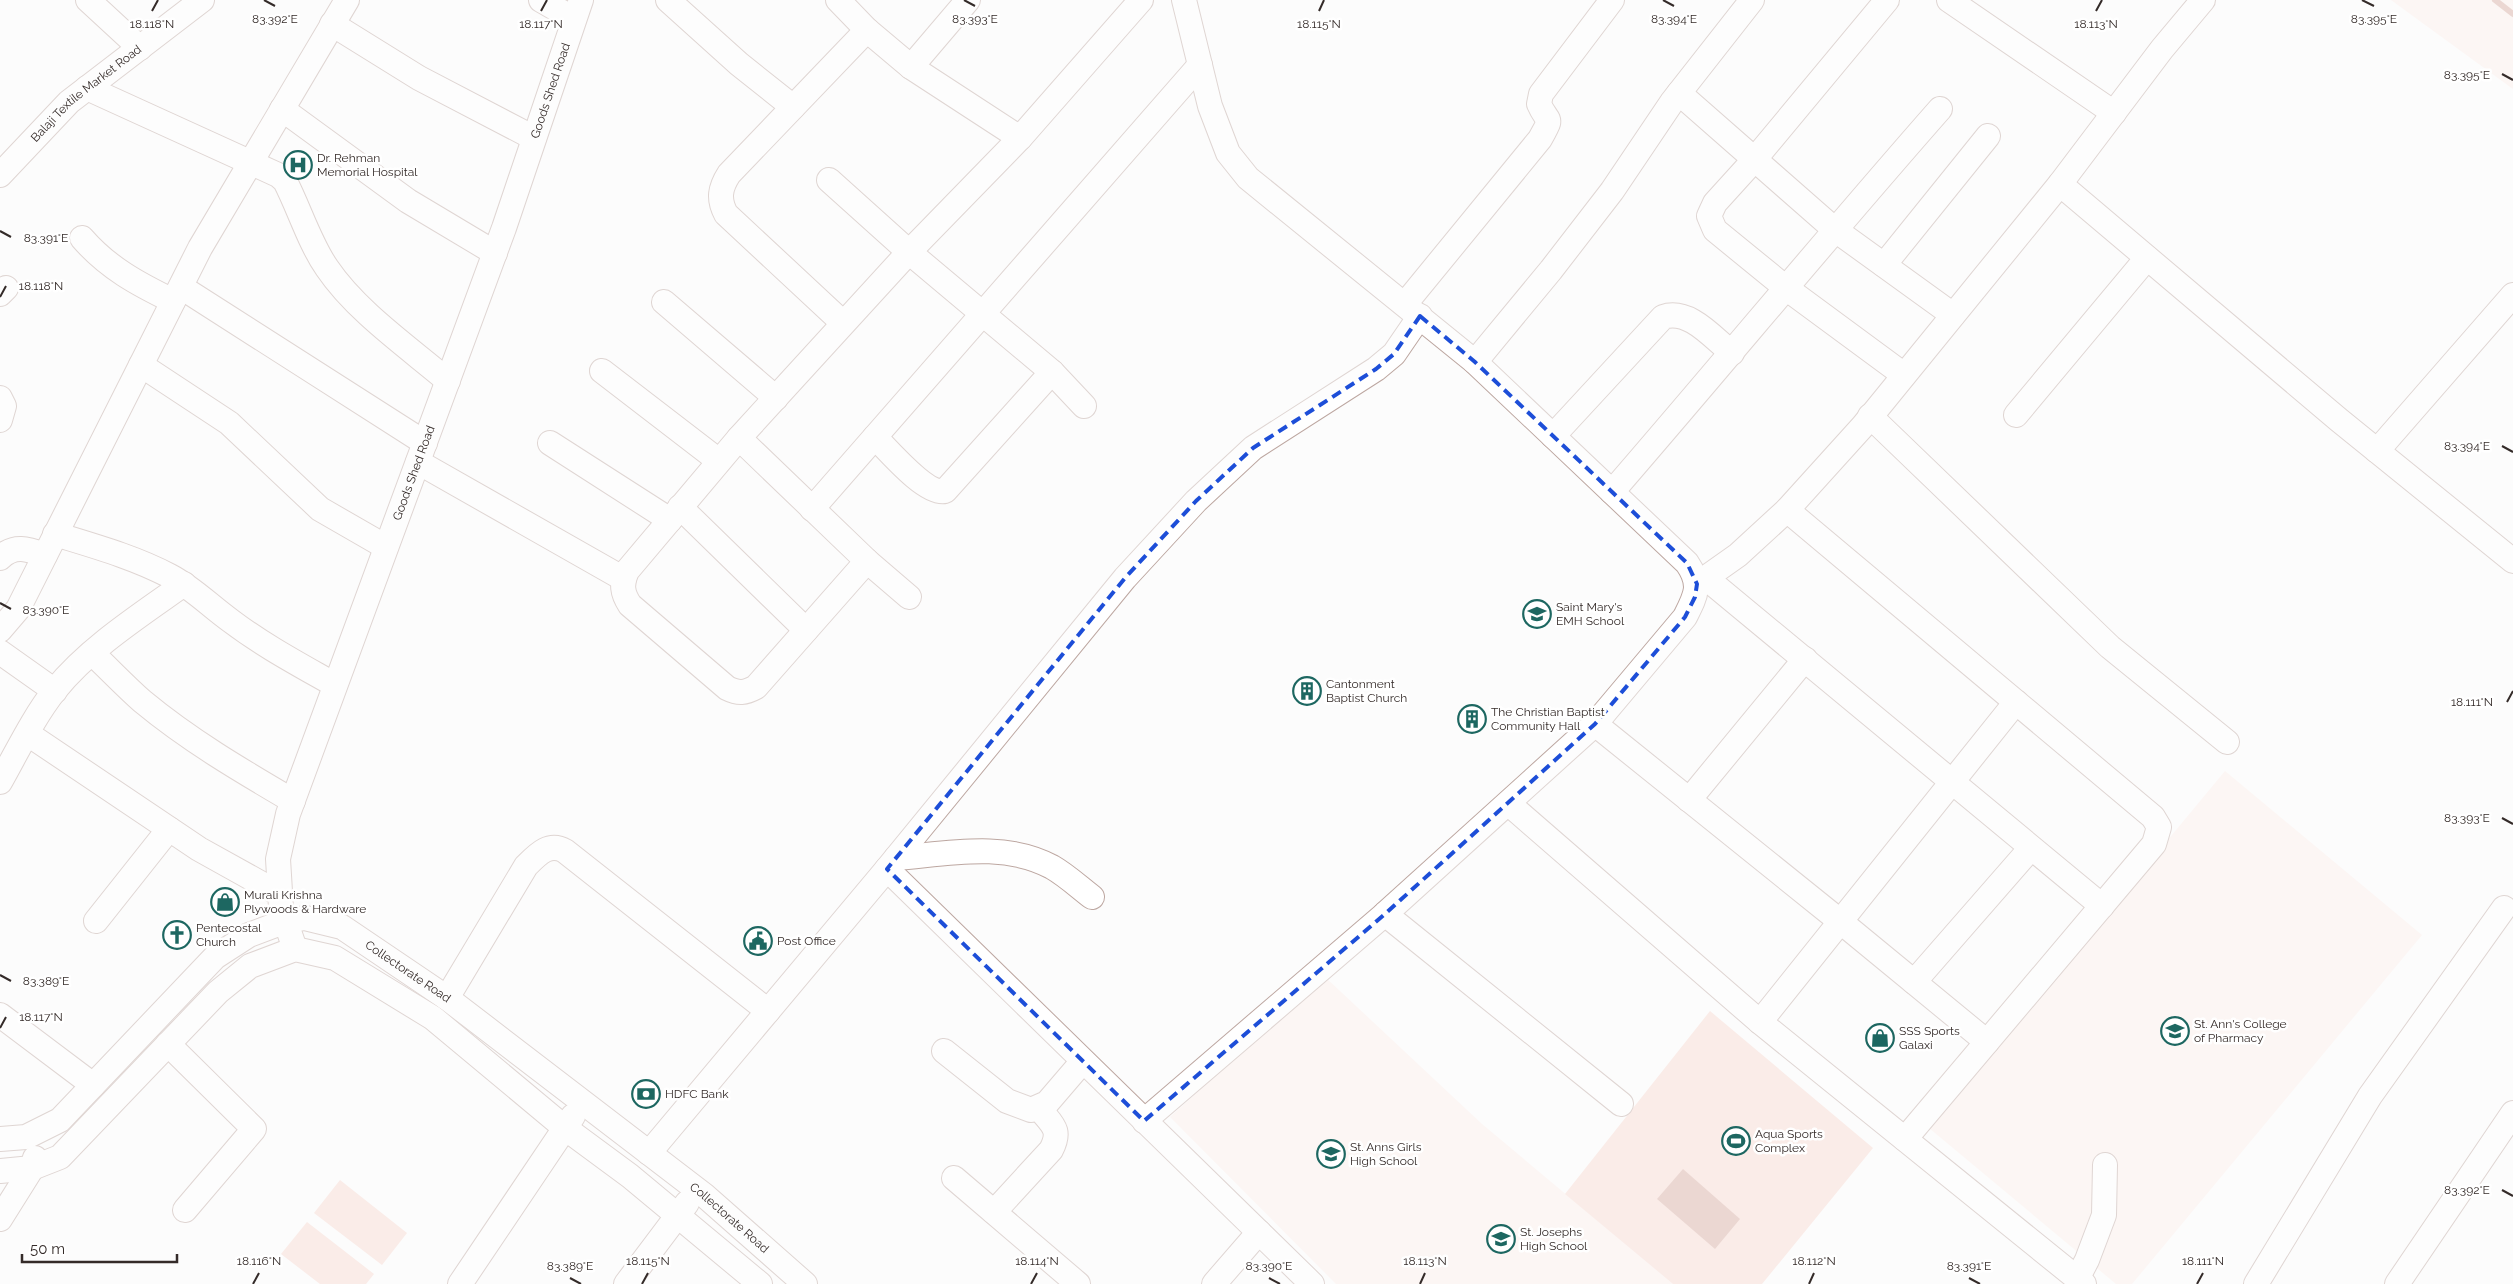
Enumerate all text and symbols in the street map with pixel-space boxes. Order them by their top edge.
text: 83.392°E [252,12,298,26]
text: 83.393°E [952,12,998,26]
text: 83.394°E [1651,12,1697,26]
text: 83.395°E [2351,12,2397,26]
text: 18.118°N [130,17,174,31]
text: 18.117°N [519,17,563,31]
text: 18.115°N [1297,17,1341,31]
text: 18.113°N [2074,17,2118,31]
street label: Goods Shed Road [528,41,573,140]
street label: Balaji Textile Market Road [28,42,144,145]
text: 83.395°E [2444,68,2490,82]
hospital icon: Dr. Rehman Memorial Hospital [283,150,313,180]
place label: Dr. Rehman Memorial Hospital [317,151,418,179]
text: 83.391°E [24,231,68,245]
text: 18.118°N [19,279,63,293]
street label: Goods Shed Road [390,424,438,522]
text: 83.394°E [2444,439,2490,453]
school or university icon: Saint Mary's EMH School [1522,599,1552,629]
place label: Saint Mary's EMH School [1556,600,1625,628]
text: 83.390°E [23,603,69,617]
building icon: Cantonment Baptist Church [1292,676,1322,706]
place label: Cantonment Baptist Church [1326,677,1407,705]
text: 18.111°N [2451,695,2493,709]
building icon: The Christian Baptist Community Hall [1457,704,1487,734]
place label: The Christian Baptist Community Hall [1491,705,1605,733]
text: 83.393°E [2444,811,2490,825]
shop icon: Murali Krishna Plywoods & Hardware [210,887,240,917]
place label: Murali Krishna Plywoods & Hardware [244,888,366,916]
church icon: Pentecostal Church [162,920,192,950]
place label: Pentecostal Church [196,921,262,949]
public building icon: Post Office [743,926,773,956]
place label: Post Office [777,934,836,948]
street label: Collectorate Road [363,938,453,1005]
text: 83.389°E [23,974,69,988]
text: 18.117°N [19,1010,63,1024]
school or university icon: St. Ann's College of Pharmacy [2160,1016,2190,1046]
place label: St. Ann's College of Pharmacy [2194,1017,2287,1045]
shop icon: SSS Sports Galaxi [1865,1023,1895,1053]
place label: SSS Sports Galaxi [1899,1024,1960,1052]
bank icon: HDFC Bank [631,1079,661,1109]
place label: HDFC Bank [665,1087,729,1101]
sports icon: Aqua Sports Complex [1721,1126,1751,1156]
place label: Aqua Sports Complex [1755,1127,1823,1155]
school or university icon: St. Anns Girls High School [1316,1139,1346,1169]
place label: St. Anns Girls High School [1350,1140,1422,1168]
street label: Collectorate Road [687,1180,772,1256]
text: 83.392°E [2444,1183,2490,1197]
school or university icon: St. Josephs High School [1486,1224,1516,1254]
place label: St. Josephs High School [1520,1225,1588,1253]
scale bar [22,1232,178,1264]
text: 50 m [30,1240,65,1258]
text: 18.116°N [237,1254,281,1268]
text: 18.115°N [626,1254,670,1268]
text: 18.114°N [1015,1254,1059,1268]
text: 18.113°N [1403,1254,1447,1268]
text: 18.112°N [1792,1254,1836,1268]
text: 18.111°N [2182,1254,2224,1268]
text: 83.389°E [547,1259,593,1273]
text: 83.390°E [1246,1259,1292,1273]
text: 83.391°E [1947,1259,1991,1273]

